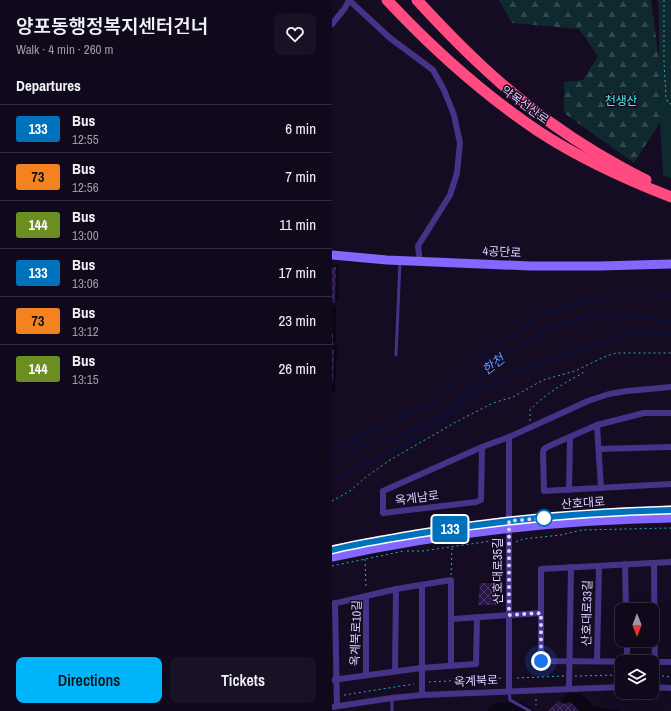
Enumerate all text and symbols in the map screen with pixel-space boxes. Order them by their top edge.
text: 양포동행정복지센터건너 [16,13,208,39]
button: heart [274,13,316,55]
text: Walk · 4 min · 260 m [16,41,113,58]
text: Departures [16,75,81,96]
street label: 약목선산로 [498,82,552,128]
park label: 천생산 [604,93,638,109]
text: Bus [72,110,95,131]
text: 6 min [285,118,316,139]
text: 133 [28,120,48,138]
text: 12:55 [72,131,99,148]
text: Bus [72,158,95,179]
text: 7 min [285,166,316,187]
text: 73 [32,168,44,186]
text: 12:56 [72,179,99,196]
text: Bus [72,206,95,227]
text: 11 min [279,214,316,235]
text: 144 [28,216,48,234]
text: 13:00 [72,227,99,244]
street label: 4공단로 [482,243,522,261]
text: Bus [72,254,95,275]
text: 17 min [278,262,316,283]
text: 133 [28,264,48,282]
text: 13:06 [72,275,99,292]
text: Bus [72,302,95,323]
text: 23 min [278,310,316,331]
text: 73 [32,312,44,330]
text: 13:12 [72,323,99,340]
text: Bus [72,350,95,371]
water label: 한천 [479,350,509,378]
text: 26 min [278,358,316,379]
text: 144 [28,360,48,378]
text: 13:15 [72,371,99,388]
street label: 옥계남로 [394,487,440,509]
street label: 산호대로 [560,493,606,513]
unlabelled marker [535,509,553,527]
line badge: 133 [427,516,473,542]
text: 133 [440,520,460,538]
street label: 산호대로35길 [490,538,506,604]
street label: 산호대로33길 [578,580,596,646]
street label: 옥계북로10길 [347,600,365,666]
north arrow [615,603,659,647]
map controls [615,603,659,699]
your location [531,651,551,671]
button: layers [615,655,659,699]
button: Directions [16,657,162,703]
button: Tickets [170,657,316,703]
street label: 옥계북로 [454,672,498,690]

